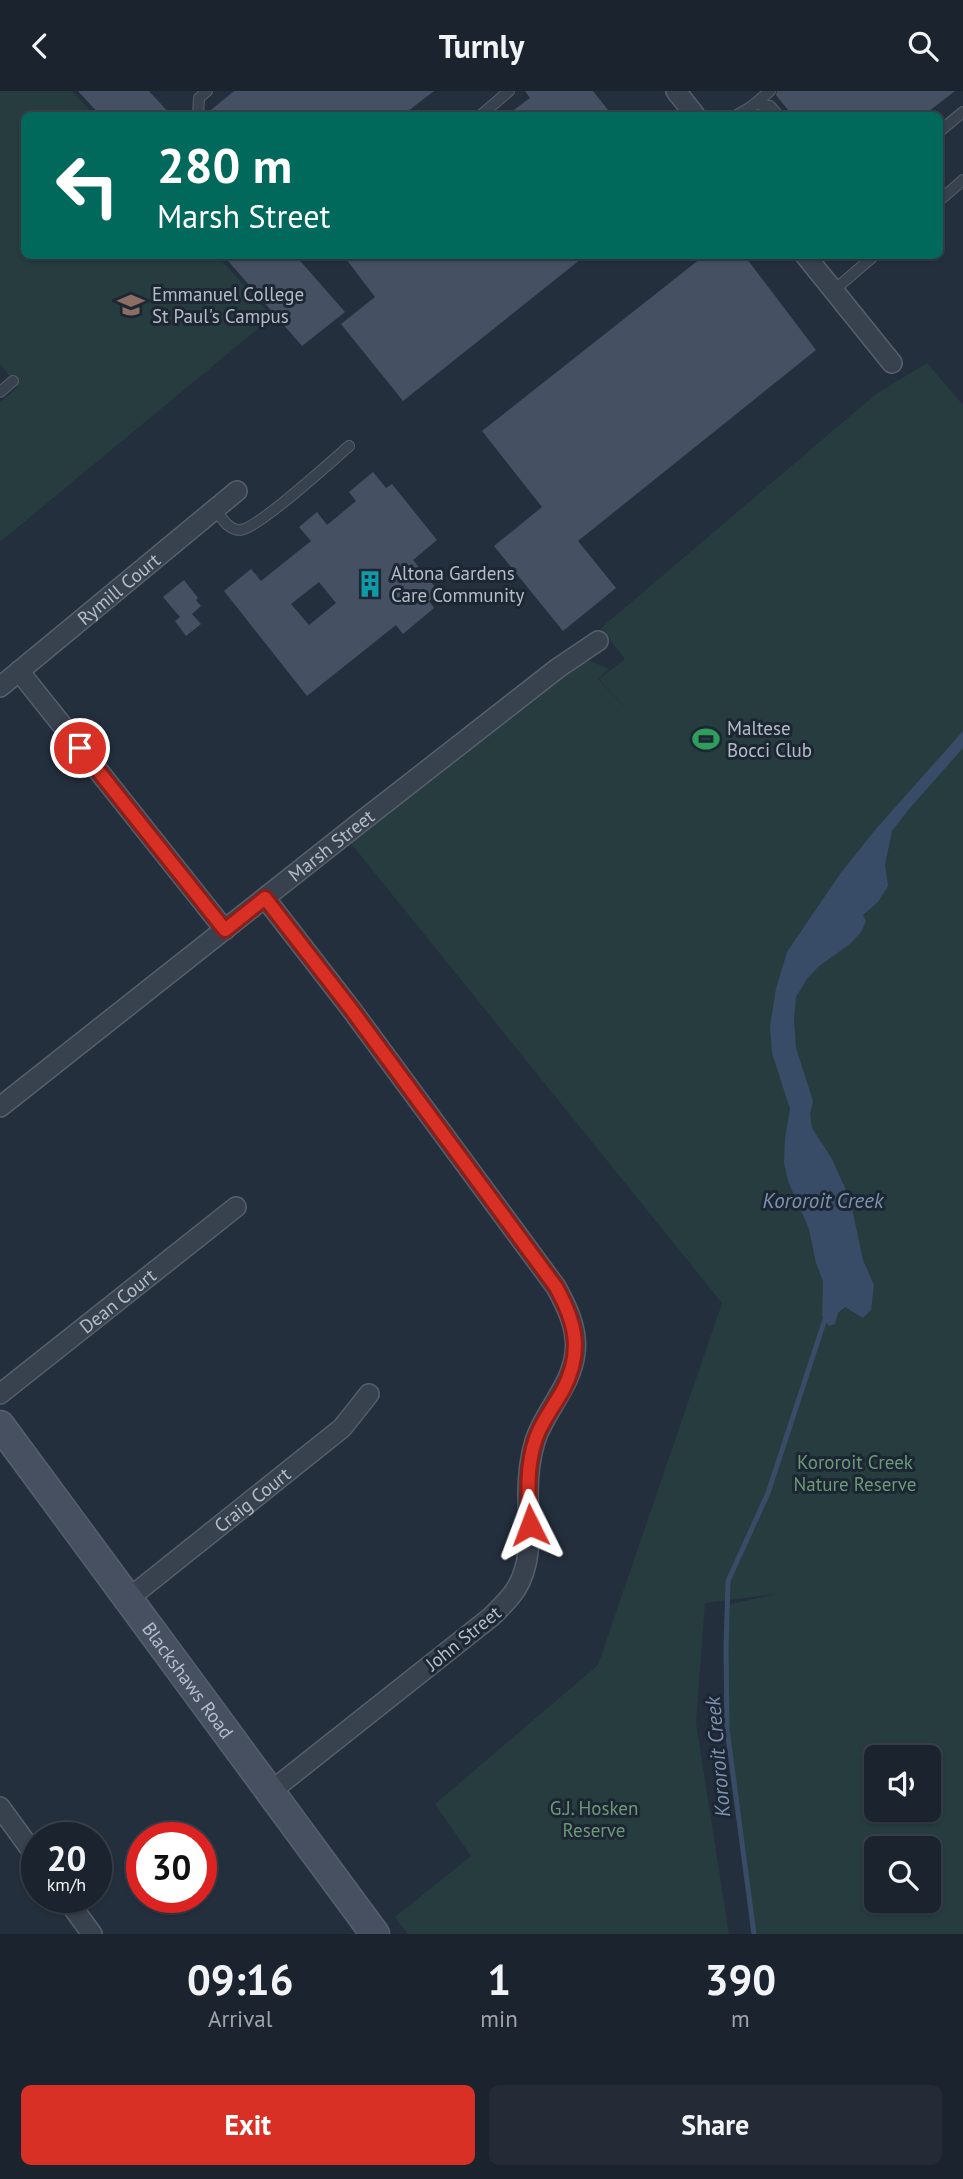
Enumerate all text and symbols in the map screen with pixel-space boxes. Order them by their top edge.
text: Turnly [439,25,524,67]
icon: back [21,27,59,65]
icon: search [904,27,942,65]
text: 280 m [157,133,292,197]
icon: left [42,140,133,231]
text: Marsh Street [157,195,330,237]
place label: Emmanuel College St Paul's Campus [152,282,304,328]
school or university icon: Emmanuel College St Paul's Campus [116,290,146,320]
street label: Rymill Court [72,547,165,630]
place label: Altona Gardens Care Community [391,561,525,607]
building icon: Altona Gardens Care Community [355,569,385,599]
place label: Maltese Bocci Club [727,716,812,762]
pin [50,718,110,778]
sports icon: Maltese Bocci Club [691,724,721,754]
icon: arrive [61,729,99,767]
street label: Marsh Street [283,804,379,887]
water label: Kororoit Creek [763,1187,885,1214]
street label: Dean Court [74,1263,161,1339]
park label: Kororoit Creek Nature Reserve [794,1450,916,1496]
street label: Craig Court [209,1462,296,1537]
position arrow [493,1488,567,1562]
street label: John Street [420,1600,506,1676]
street label: Blackshaws Road [137,1617,239,1743]
water label: Kororoit Creek [699,1694,736,1818]
map controls [864,1745,941,1913]
button: sound [864,1745,941,1822]
park label: G.J. Hosken Reserve [550,1796,638,1842]
speed limit sign: 30 [126,1822,217,1913]
text: 20 [47,1835,86,1881]
button: search [864,1836,941,1913]
text: km/h [47,1873,86,1896]
text: 09:16 [187,1952,293,2007]
text: 1 [487,1952,511,2007]
text: 390 [705,1952,776,2007]
text: Arrival [208,2004,272,2033]
text: min [480,2004,518,2033]
text: m [731,2004,750,2033]
button: Exit [21,2085,475,2165]
button: Share [489,2085,942,2165]

